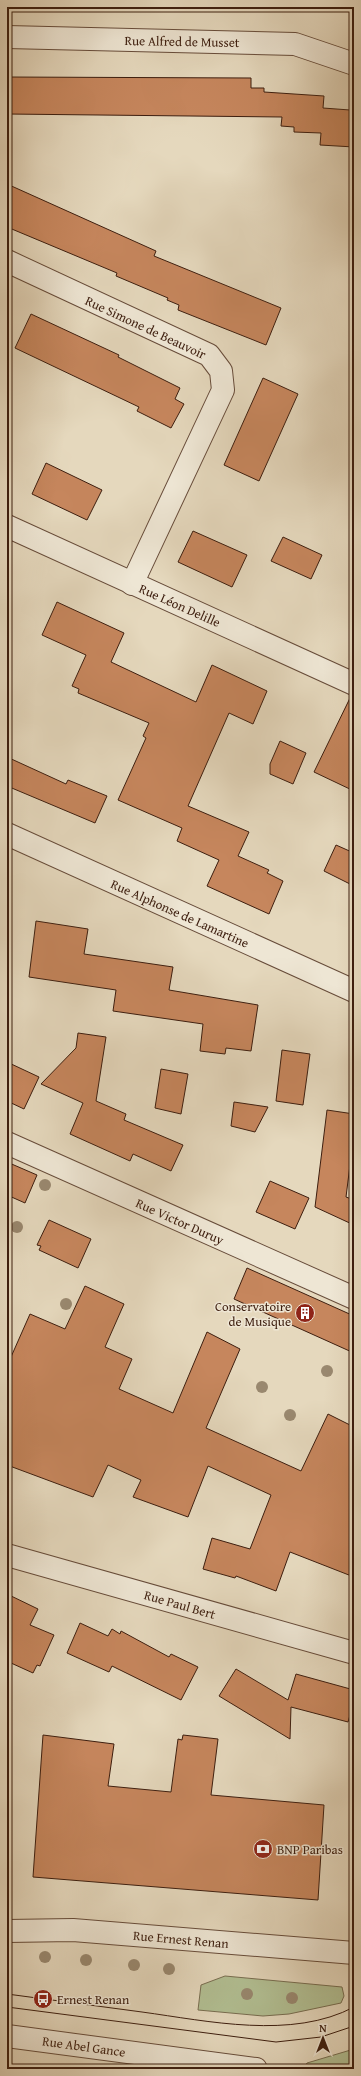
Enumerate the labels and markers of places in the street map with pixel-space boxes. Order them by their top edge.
place label: Conservatoire de Musique [215,1297,291,1331]
building icon: Conservatoire de Musique [294,1302,316,1324]
bank icon: BNP Paribas [252,1838,274,1860]
place label: BNP Paribas [277,1840,343,1859]
bus stop icon: Ernest Renan [32,1988,54,2010]
place label: Ernest Renan [57,1990,130,2009]

